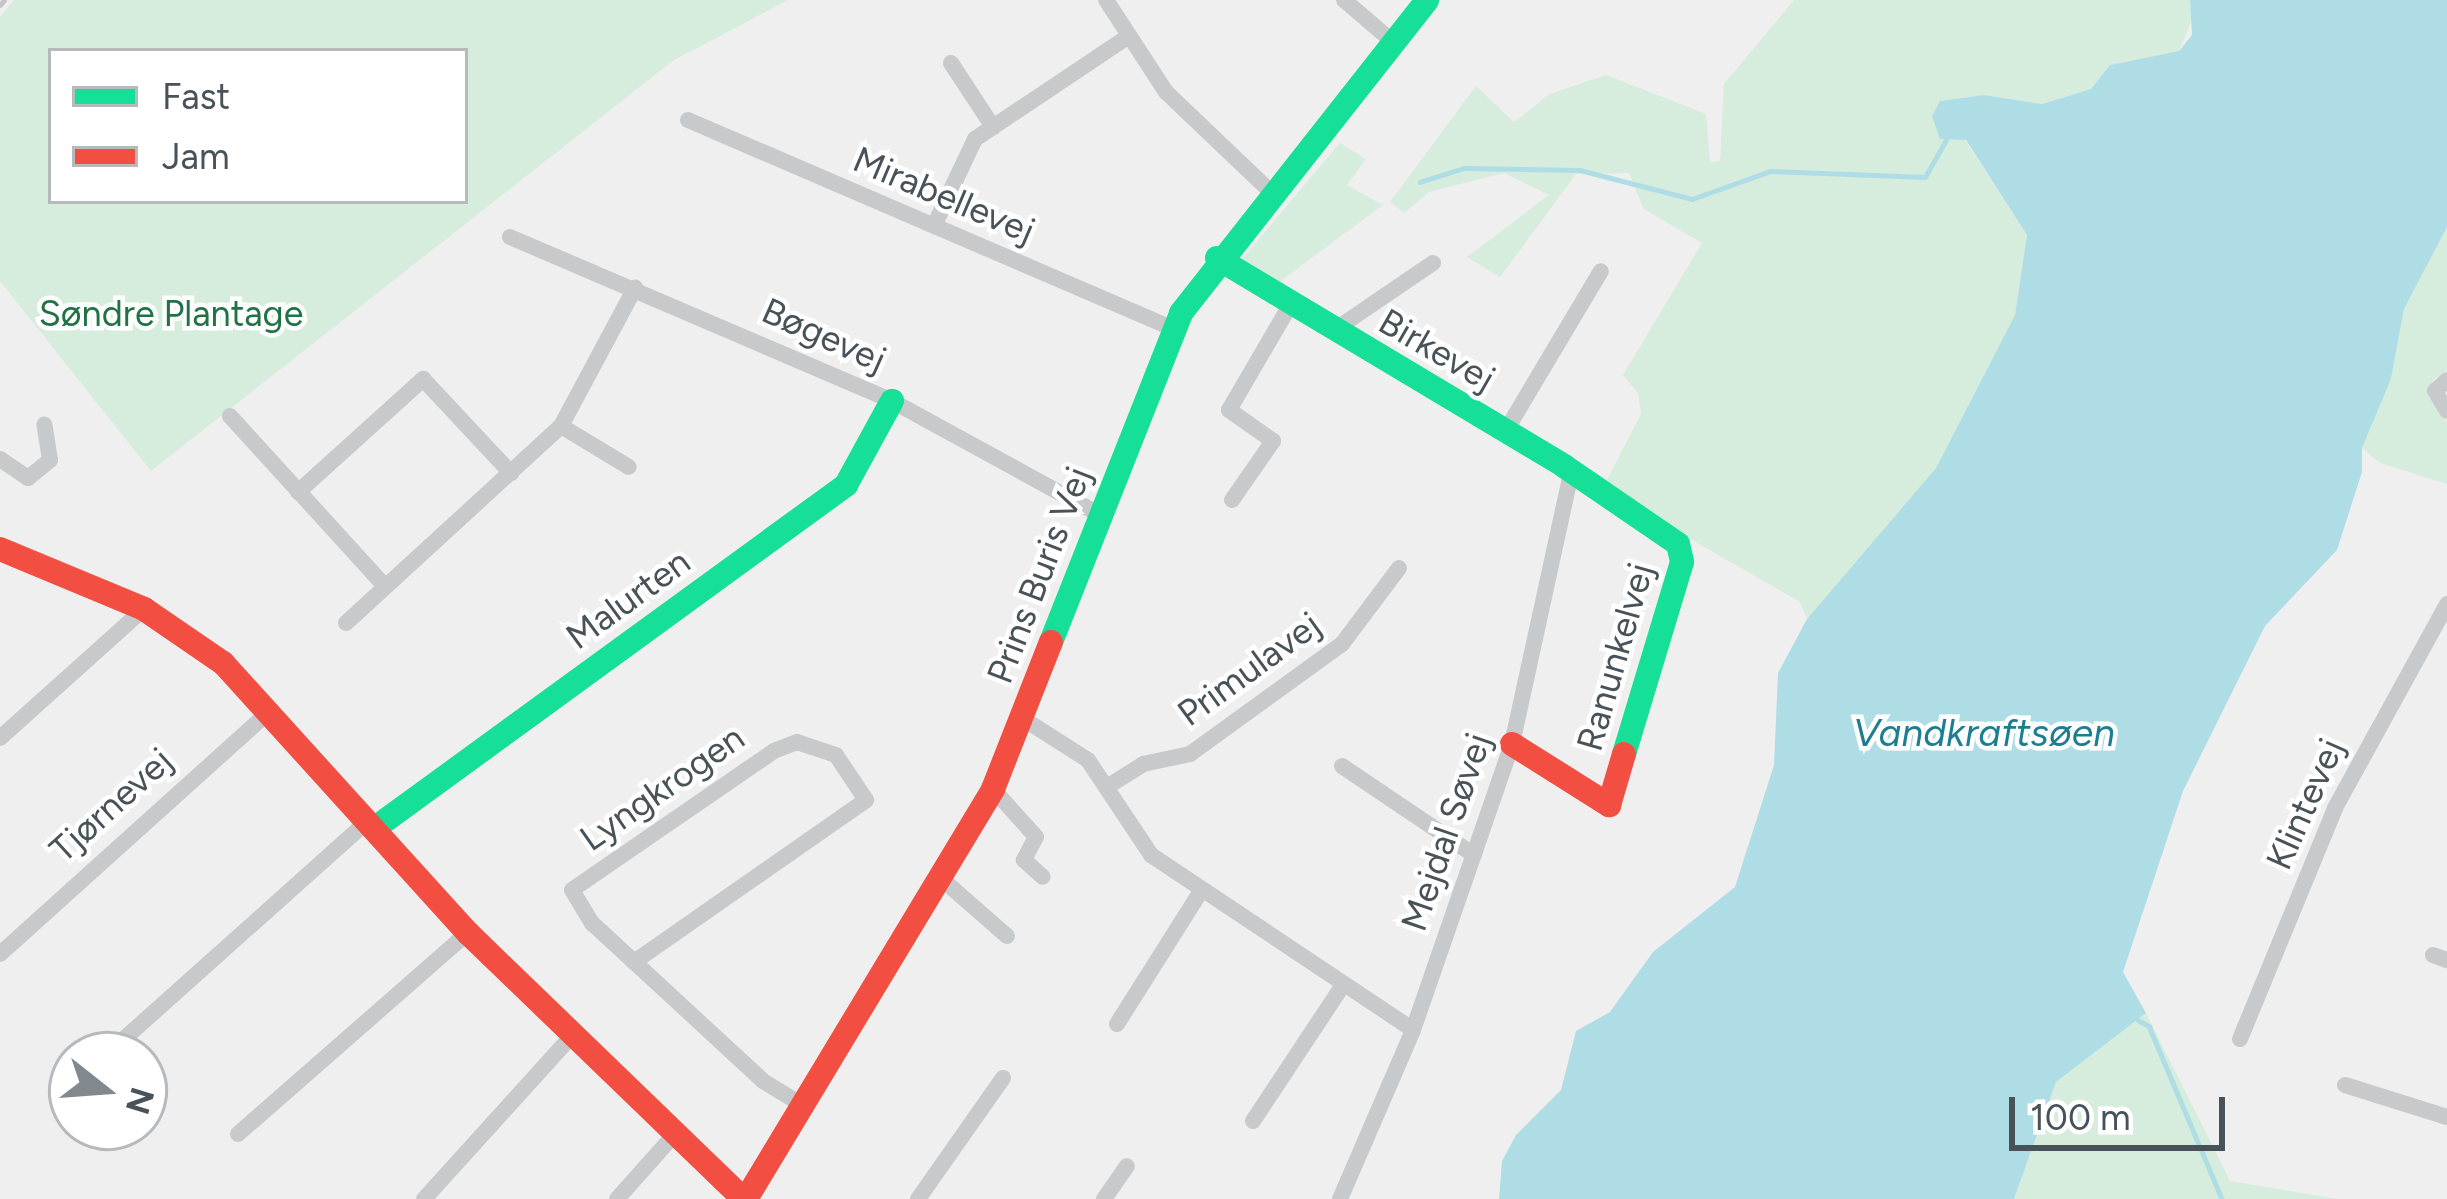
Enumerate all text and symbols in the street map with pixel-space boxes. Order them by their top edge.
legend [48,48,468,204]
text: Fast [162,75,230,118]
text: Jam [162,135,230,178]
street label: Mirabellevej [847,137,1041,253]
street label: Bøgevej [755,289,893,381]
park label: Søndre Plantage [39,292,303,336]
street label: Birkevej [1371,300,1503,400]
street label: Prins Buris Vej [978,461,1100,689]
street label: Malurten [558,540,698,658]
street label: Ranunkelvej [1568,558,1662,756]
street label: Primulavej [1169,603,1329,735]
water label: Vandkraftsøen [1853,710,2115,756]
street label: Lyngkrogen [572,716,752,860]
street label: Mejdal Søvej [1392,727,1500,937]
street label: Klintevej [2257,732,2353,876]
street label: Tjørnevej [41,739,181,871]
north arrow [48,1031,168,1151]
scale bar [2015,1073,2231,1147]
text: N [118,1083,162,1119]
text: 100 m [2030,1096,2131,1139]

